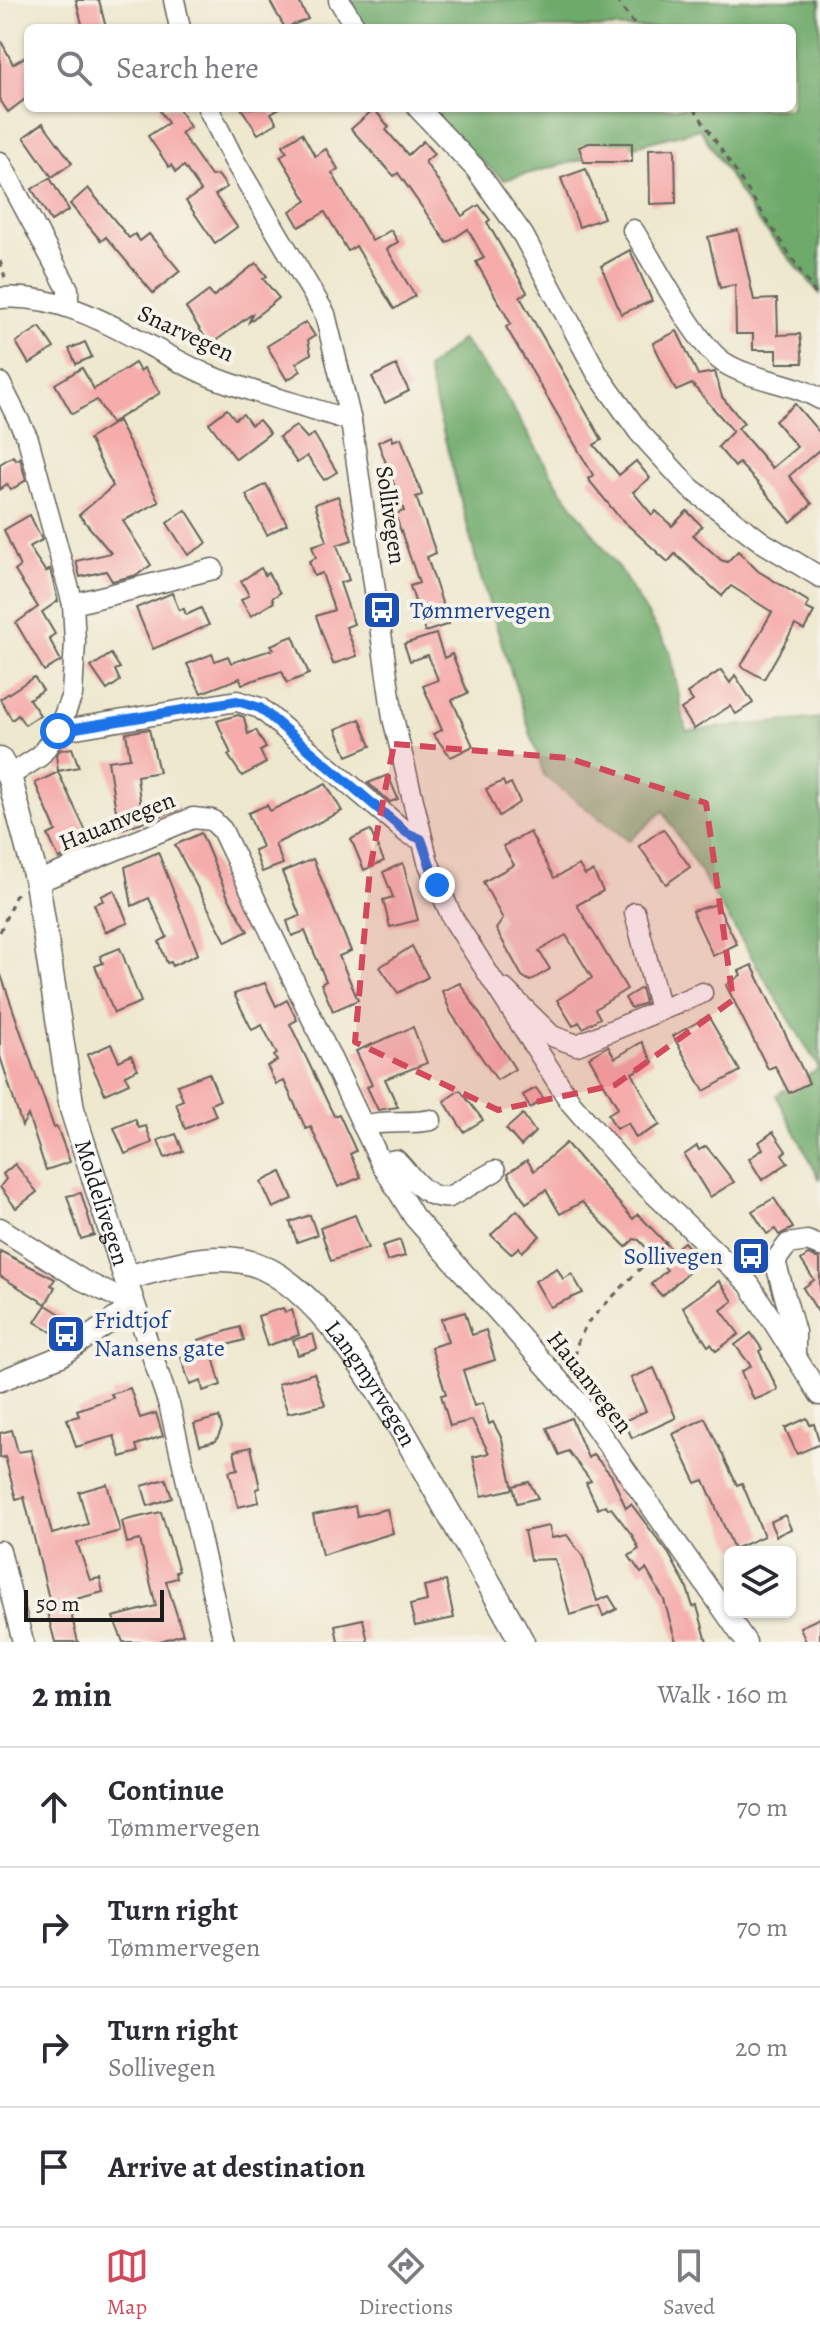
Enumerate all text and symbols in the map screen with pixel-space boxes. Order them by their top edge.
search box [24,24,796,112]
icon: search [52,46,96,90]
text: Search here [116,48,259,88]
street label: Snarvegen [133,297,239,369]
street label: Sollivegen [368,464,414,566]
bus stop icon: Tømmervegen [361,589,403,631]
place label: Tømmervegen [410,594,551,626]
route start [40,713,76,749]
street label: Hauanvegen [54,783,180,859]
route end [419,867,455,903]
street label: Moldelivegen [67,1136,137,1270]
bus stop icon: Sollivegen [730,1235,772,1277]
place label: Sollivegen [624,1240,723,1272]
place label: Fridtjof Nansens gate [94,1304,225,1364]
bus stop icon: Fridtjof Nansens gate [45,1313,87,1355]
street label: Langmyrvegen [317,1313,424,1452]
street label: Hauanvegen [540,1324,640,1440]
map controls [724,1546,796,1618]
button: layers [724,1546,796,1618]
scale bar [24,1586,164,1622]
text: 50 m [36,1589,80,1619]
text: 2 min [32,1671,112,1718]
text: Walk · 160 m [657,1677,788,1712]
text: Continue [108,1770,224,1810]
icon: ahead [32,1785,76,1829]
text: 70 m [736,1790,788,1825]
text: Tømmervegen [108,1810,260,1845]
text: Turn right [108,1890,238,1930]
icon: right [32,1905,76,1949]
text: 70 m [736,1910,788,1945]
text: Tømmervegen [108,1930,260,1965]
text: Turn right [108,2010,238,2050]
icon: right [32,2025,76,2069]
text: 20 m [735,2030,788,2065]
text: Sollivegen [108,2050,216,2085]
icon: arrive [32,2145,76,2189]
text: Arrive at destination [108,2147,365,2187]
tab: Map [105,2244,149,2322]
tab: Directions [359,2244,453,2322]
tab: Saved [663,2244,715,2322]

